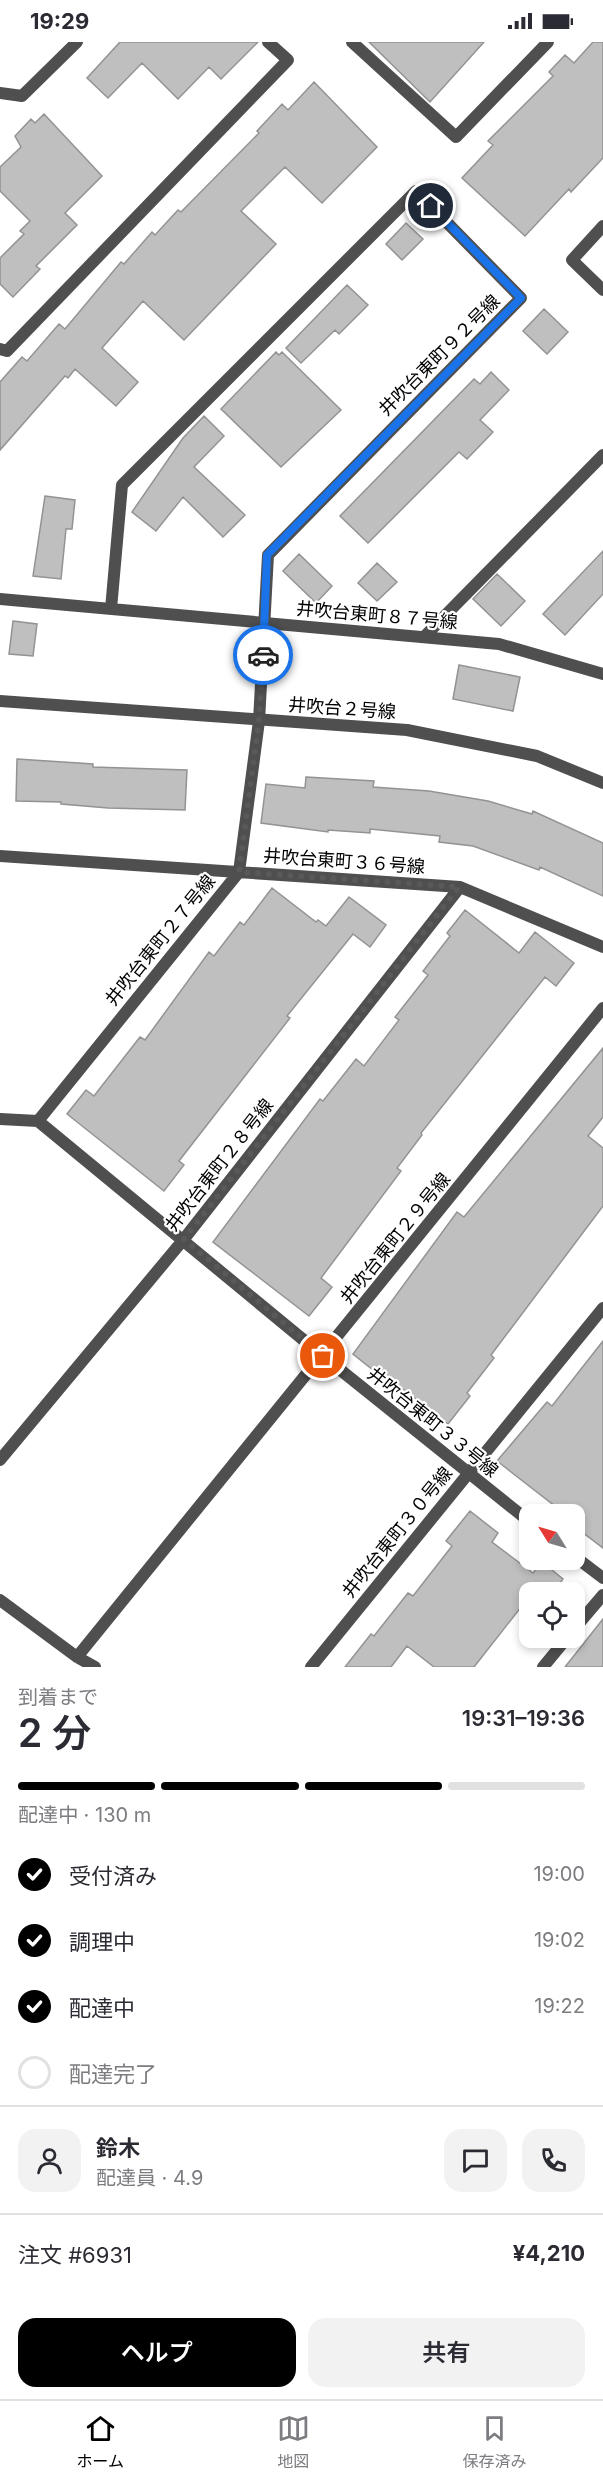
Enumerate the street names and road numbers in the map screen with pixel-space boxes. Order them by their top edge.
street label: 井吹台東町９２号線 [374,290,504,420]
street label: 井吹台東町８７号線 [295,597,459,633]
street label: 井吹台２号線 [287,694,397,722]
street label: 井吹台東町３６号線 [262,845,426,877]
street label: 井吹台東町２７号線 [101,870,219,1010]
street label: 井吹台東町２８号線 [161,1095,277,1235]
street label: 井吹台東町２９号線 [336,1168,454,1308]
street label: 井吹台東町３３号線 [363,1363,503,1481]
street label: 井吹台東町３０号線 [338,1462,456,1602]

